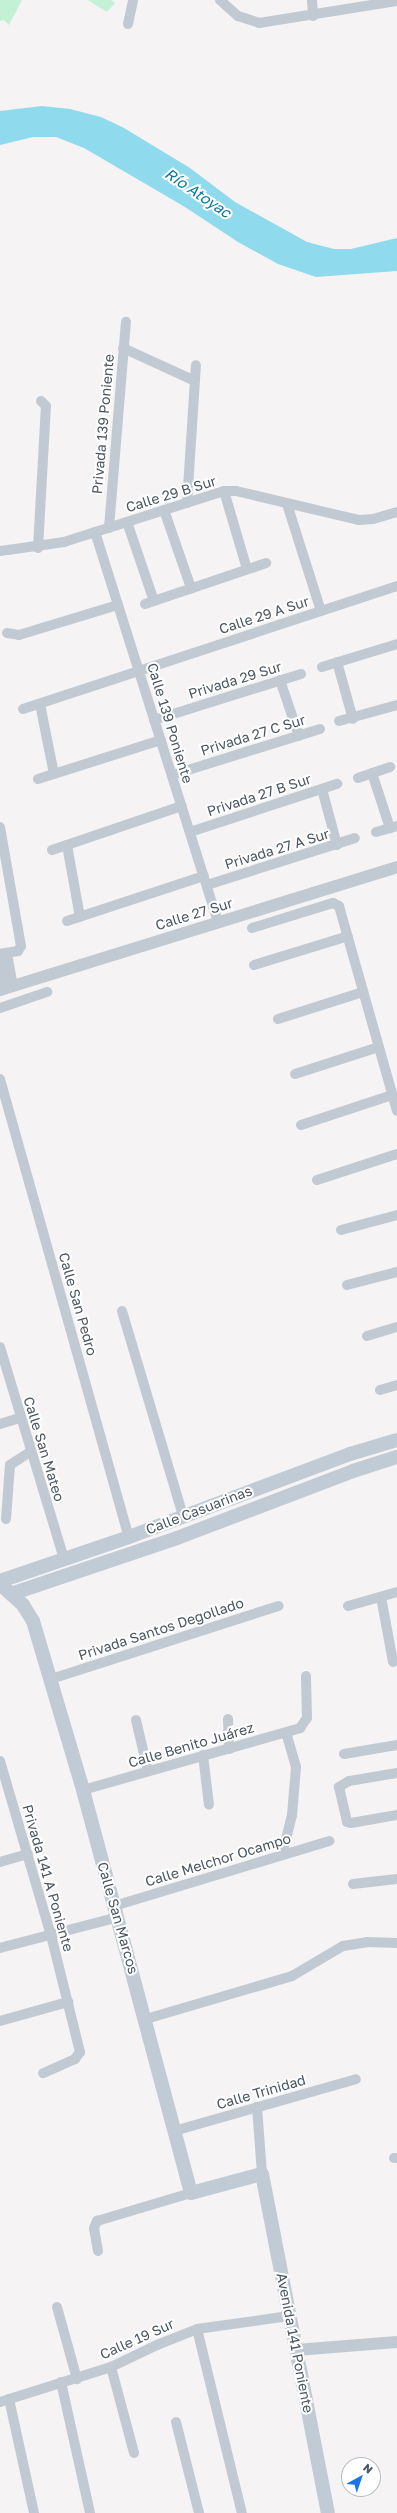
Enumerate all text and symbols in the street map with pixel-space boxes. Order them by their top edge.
water label: Río Atoyac [162,164,234,222]
street label: Privada 139 Poniente [88,353,118,495]
street label: Calle 29 B Sur [124,472,218,516]
street label: Calle 29 A Sur [217,593,311,637]
street label: Privada 29 Sur [186,658,284,702]
street label: Calle 139 Poniente [144,661,196,785]
street label: Privada 27 C Sur [199,711,307,759]
street label: Privada 27 B Sur [205,770,313,820]
street label: Privada 27 A Sur [223,825,331,873]
street label: Calle 27 Sur [153,894,235,934]
street label: Calle San Pedro [55,1251,101,1357]
street label: Calle San Mateo [20,1395,68,1503]
street label: Calle Casuarinas [144,1482,254,1538]
street label: Privada Santos Degollado [76,1594,246,1664]
street label: Calle Benito Juárez [126,1719,256,1771]
street label: Privada 141 A Poniente [19,1802,77,1954]
street label: Calle Melchor Ocampo [143,1830,293,1890]
street label: Calle San Marcos [94,1860,142,1976]
street label: Calle Trinidad [214,2071,308,2113]
street label: Avenida 141 Poniente [273,2272,317,2414]
street label: Calle 19 Sur [97,2315,177,2363]
north arrow [341,2457,381,2497]
text: N [361,2461,376,2476]

